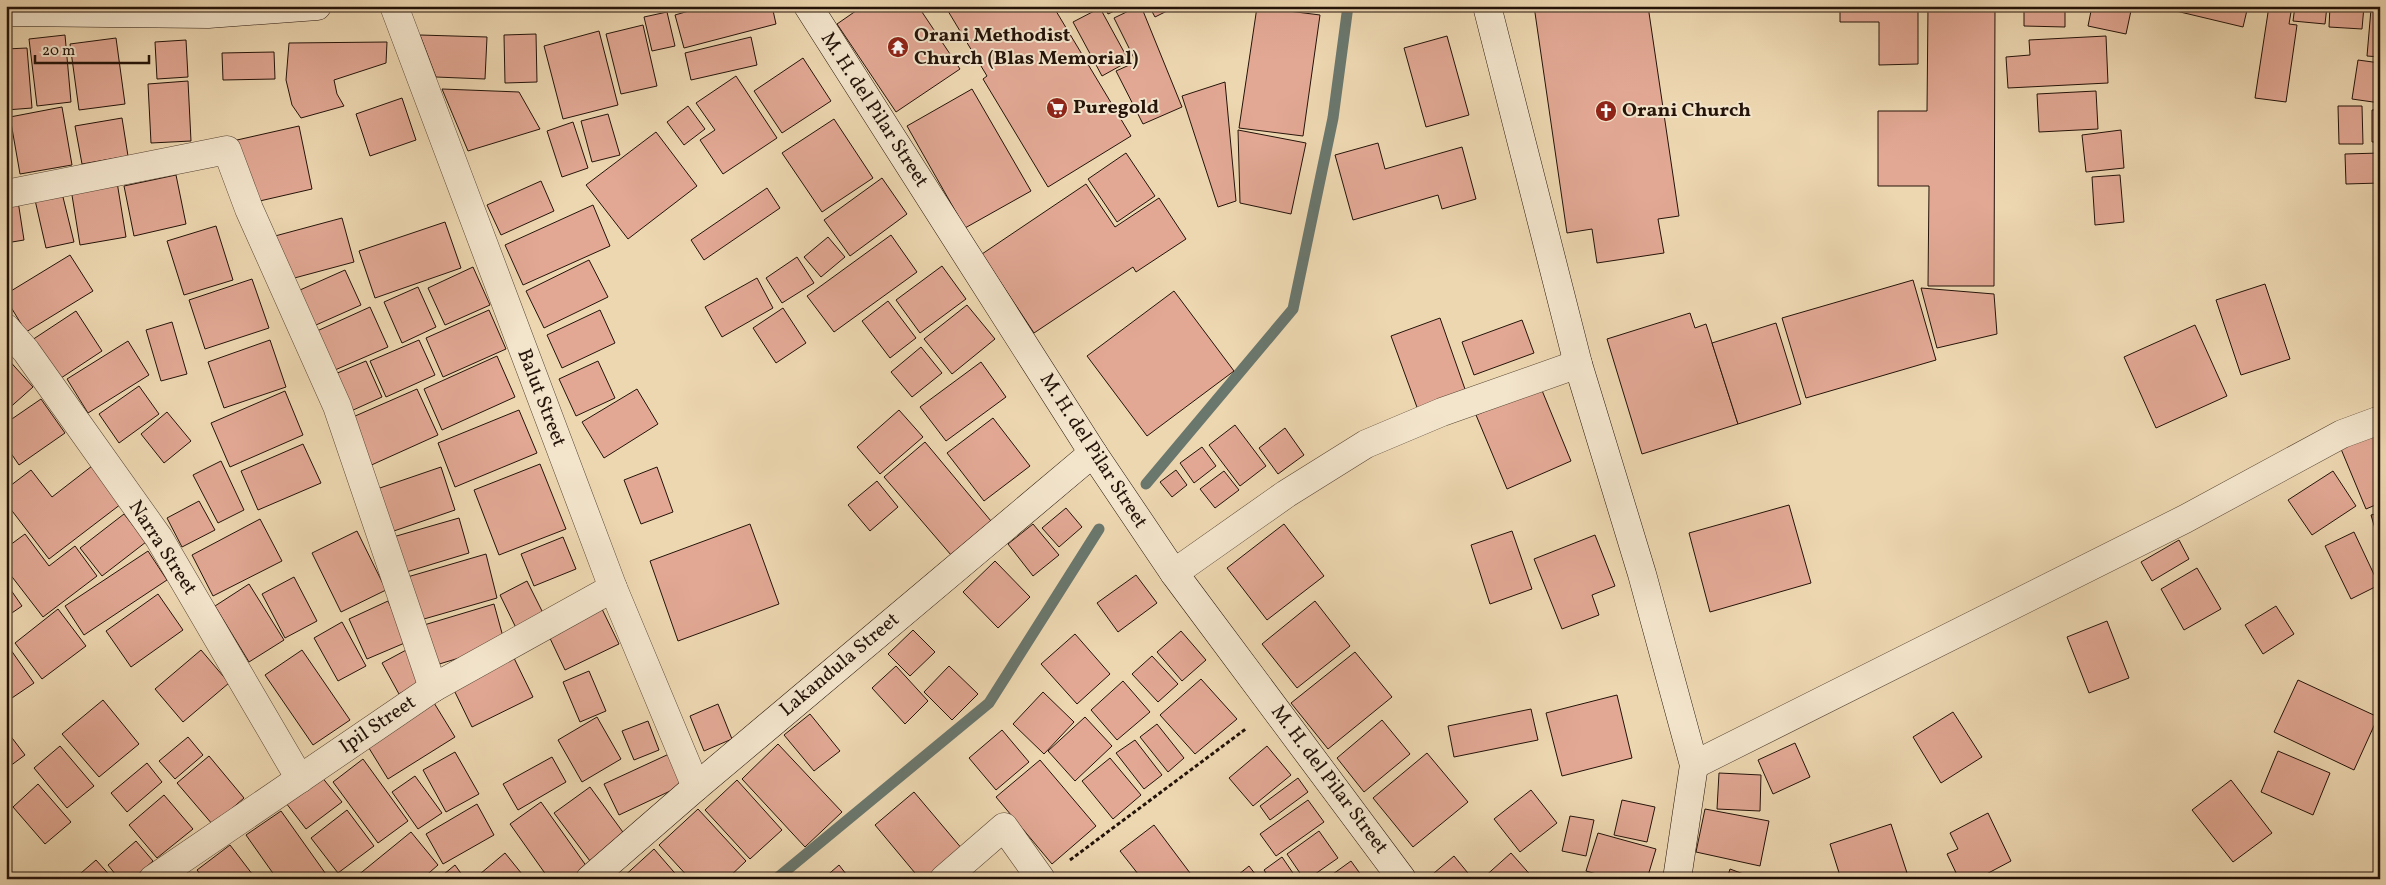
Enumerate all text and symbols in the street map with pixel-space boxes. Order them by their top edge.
place label: Orani Methodist Church (Blas Memorial) [914,22,1139,73]
street label: M. H. del Pilar Street [813,27,935,193]
scale bar [35,32,149,64]
temple icon: Orani Methodist Church (Blas Memorial) [886,35,910,59]
text: 20 m [42,41,75,62]
place label: Puregold [1073,94,1159,122]
supermarket icon: Puregold [1045,96,1069,120]
place label: Orani Church [1622,97,1751,125]
church icon: Orani Church [1594,99,1618,123]
street label: Balut Street [509,345,573,451]
street label: M. H. del Pilar Street [1032,368,1154,534]
street label: Narra Street [121,495,203,601]
street label: Lakandula Street [774,606,906,724]
street label: Ipil Street [334,689,422,761]
street label: M. H. del Pilar Street [1264,700,1394,860]

